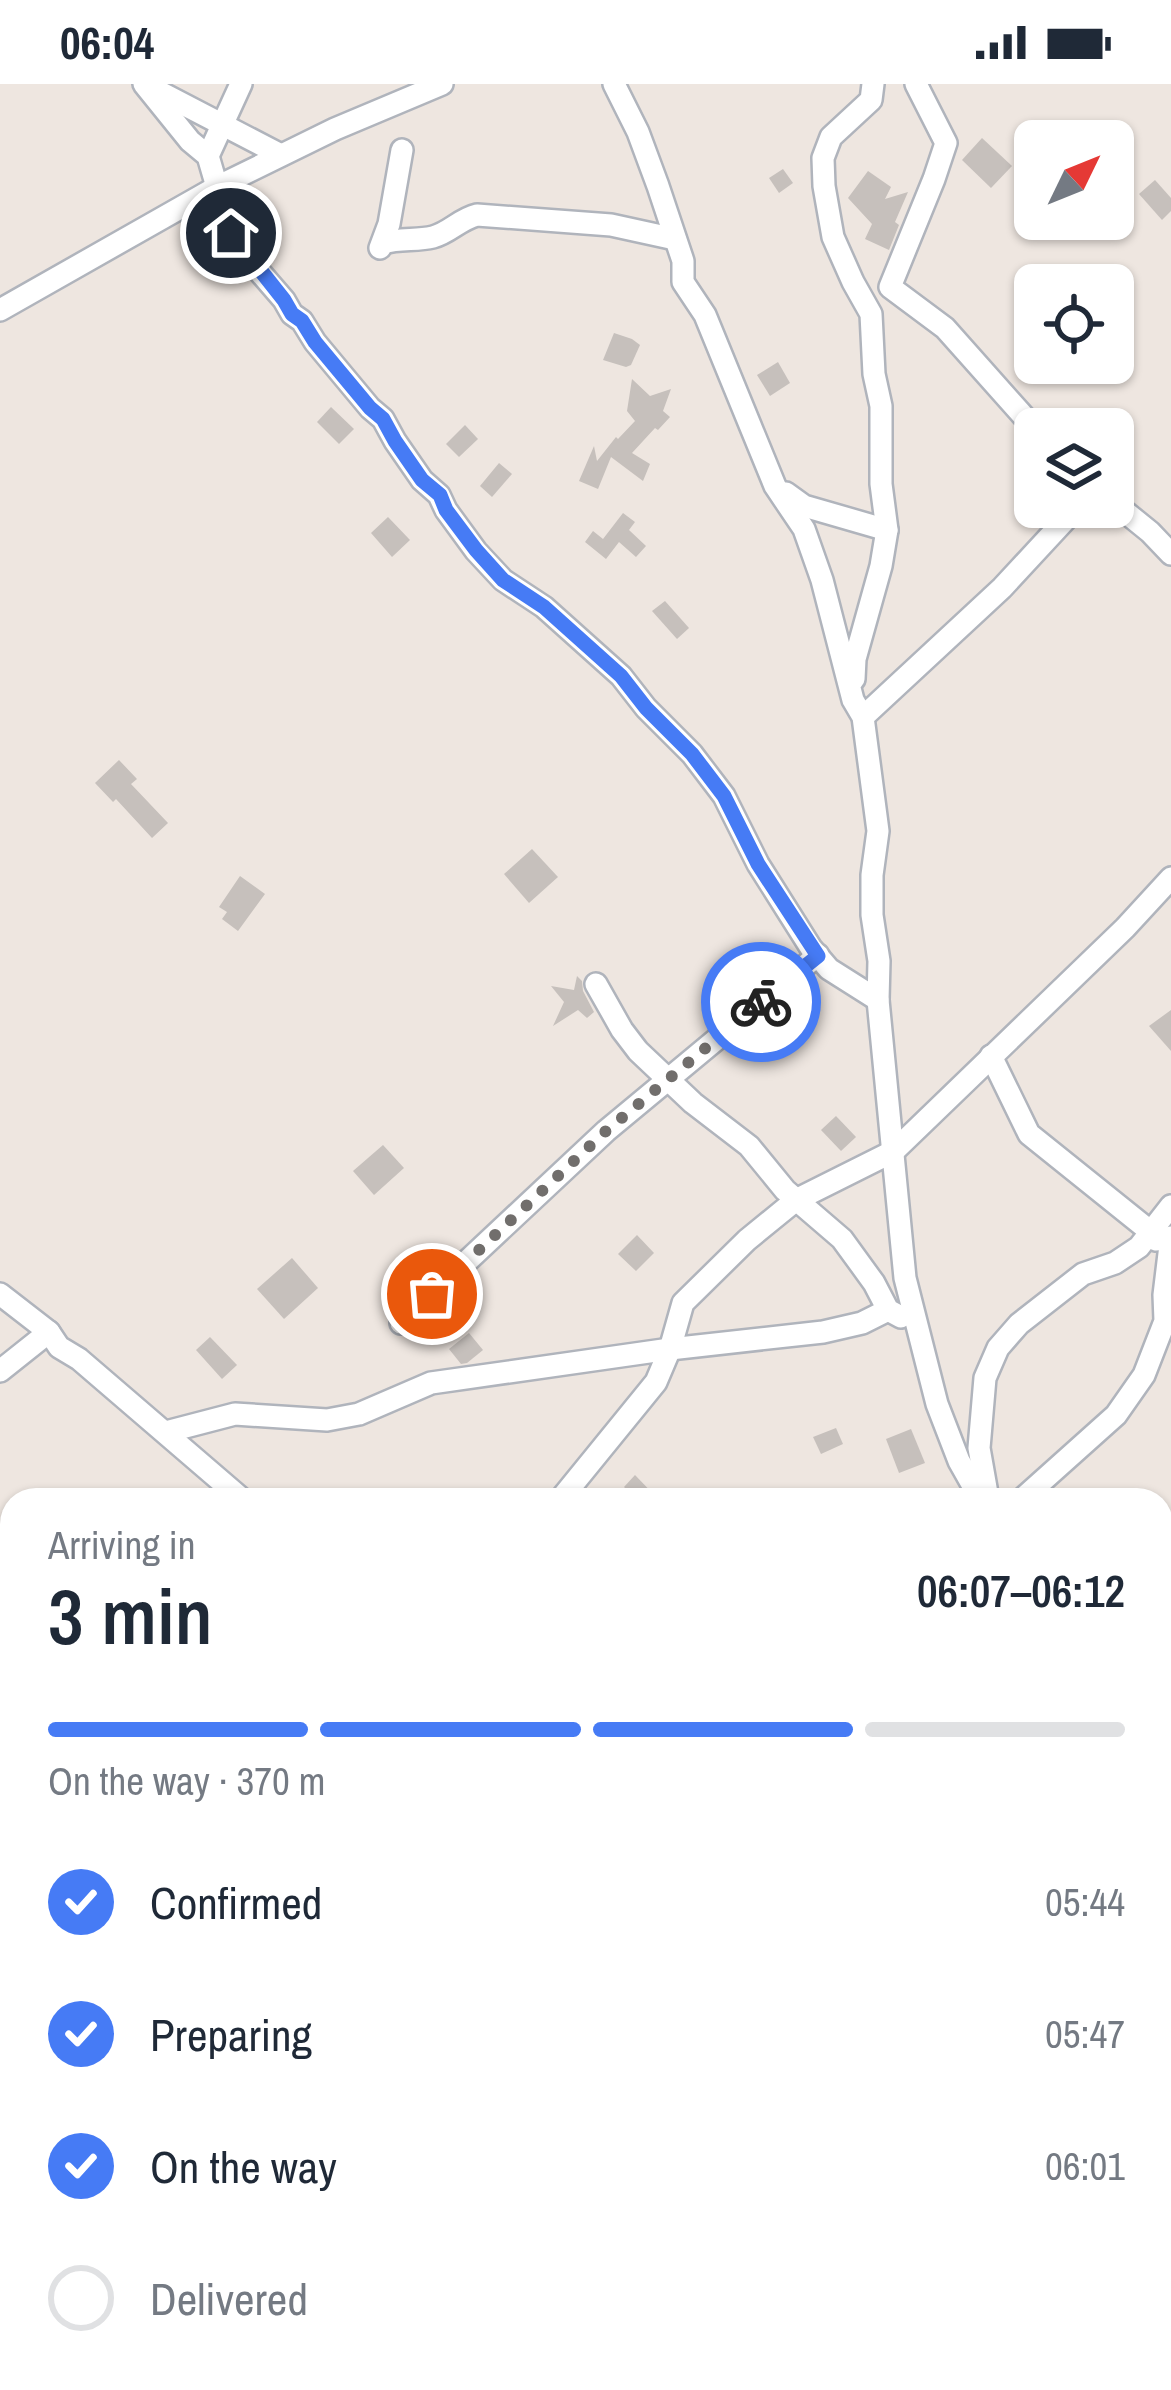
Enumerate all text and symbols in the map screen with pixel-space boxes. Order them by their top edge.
text: 06:04 [60,12,154,73]
north arrow [1014,120,1134,240]
map controls [1014,120,1134,528]
pin [180,182,282,284]
icon: home [198,200,264,266]
button: locate [1014,264,1134,384]
button: layers [1014,408,1134,528]
courier [701,942,821,1062]
icon: bike [728,969,794,1035]
pin [381,1243,483,1345]
icon: bag [399,1261,465,1327]
text: Arriving in [48,1519,196,1571]
text: 06:07–06:12 [917,1560,1125,1621]
text: 3 min [48,1563,213,1668]
text: On the way · 370 m [48,1755,325,1807]
icon: check [48,1869,114,1935]
text: Confirmed [150,1872,322,1933]
text: 05:44 [1045,1876,1125,1928]
icon: check [48,2001,114,2067]
text: Preparing [150,2004,312,2065]
text: 05:47 [1045,2008,1125,2060]
icon: check [48,2133,114,2199]
text: On the way [150,2136,337,2197]
text: 06:01 [1045,2140,1125,2192]
text: Delivered [150,2268,308,2329]

